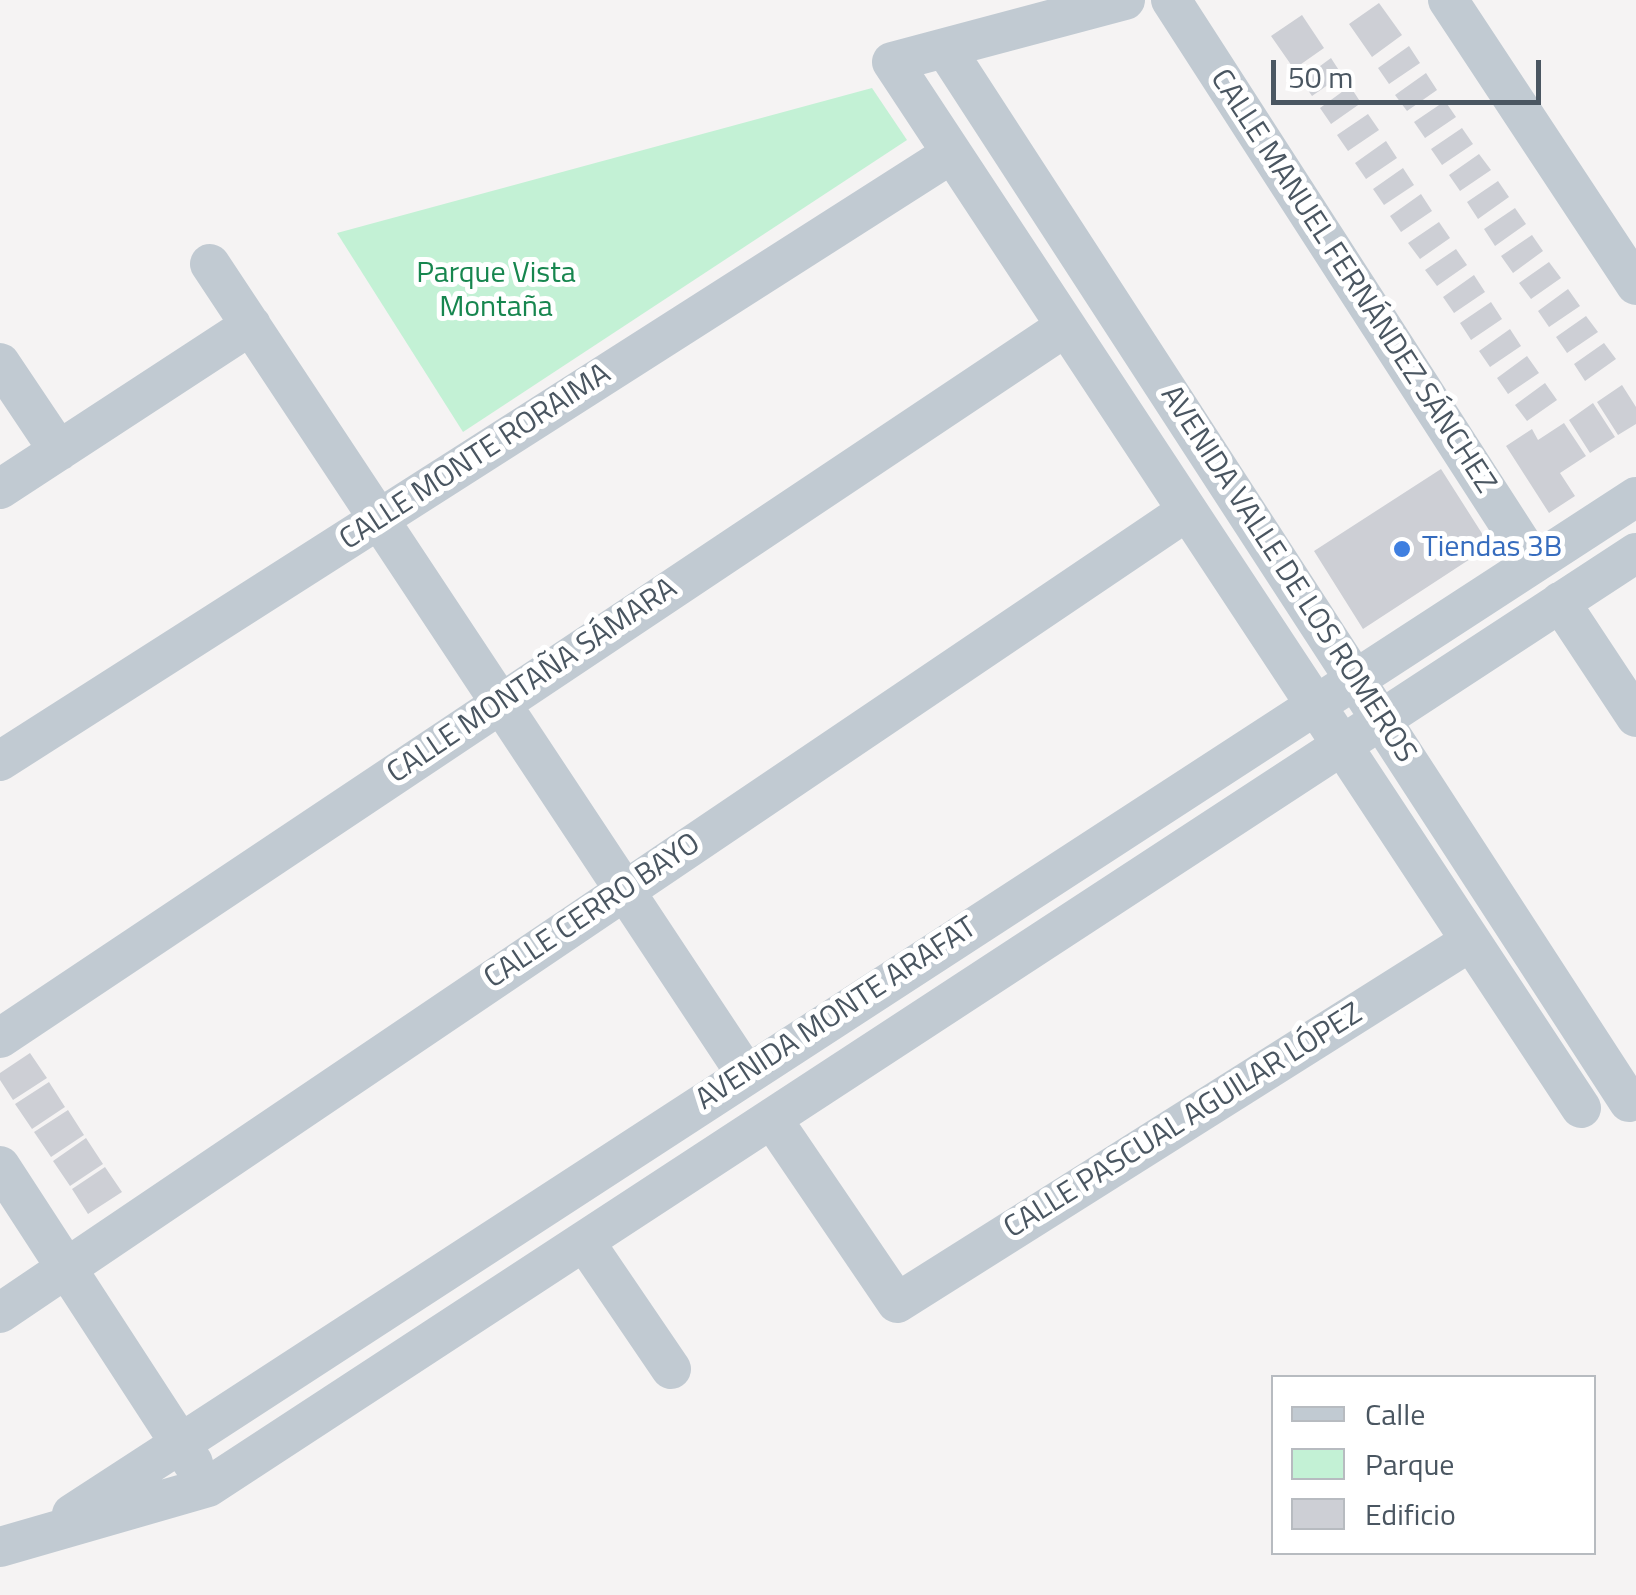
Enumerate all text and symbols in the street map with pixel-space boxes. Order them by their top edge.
scale bar [1276,40,1546,102]
text: 50 m [1288,54,1353,100]
street label: CALLE MANUEL FERNÁNDEZ SÁNCHEZ [1201,64,1503,500]
park label: Parque Vista Montaña [416,257,576,328]
street label: CALLE MONTE RORAIMA [334,357,618,559]
street label: AVENIDA VALLE DE LOS ROMEROS [1151,380,1423,770]
place label: Tiendas 3B [1422,531,1562,567]
marker: Tiendas 3B [1391,538,1413,560]
street label: CALLE MONTAÑA SÁMARA [381,572,685,792]
street label: CALLE CERRO BAYO [478,827,708,997]
street label: AVENIDA MONTE ARAFAT [690,911,984,1119]
street label: CALLE PASCUAL AGUILAR LÓPEZ [998,997,1370,1247]
legend [1271,1375,1596,1555]
text: Calle [1365,1391,1425,1437]
text: Parque [1365,1441,1455,1487]
text: Edificio [1365,1491,1456,1537]

